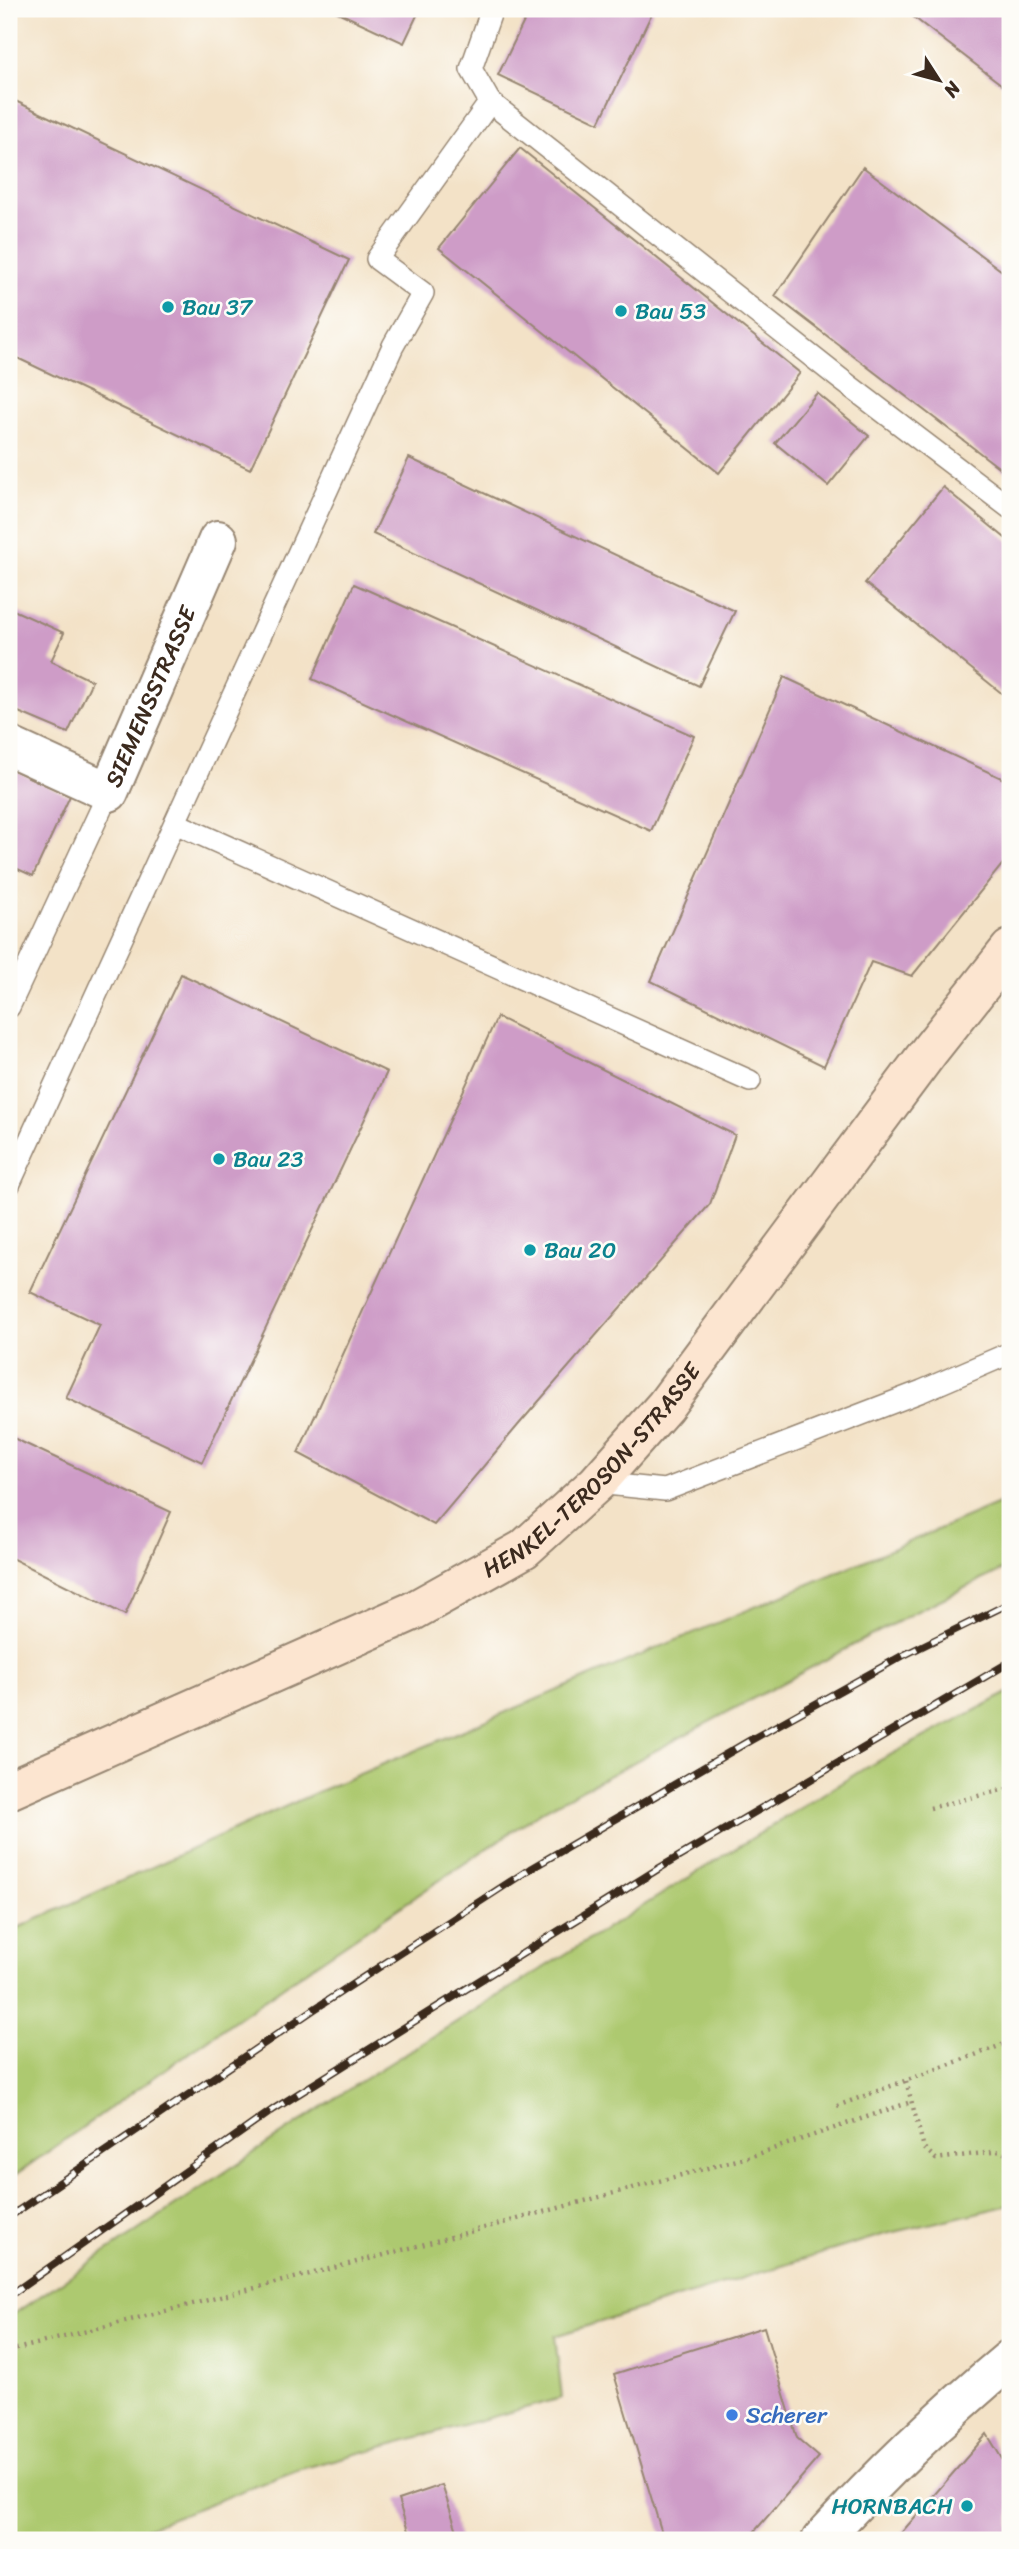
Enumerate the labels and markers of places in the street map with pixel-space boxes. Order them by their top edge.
place label: Bau 37 [182,287,254,328]
place label: Bau 53 [635,291,706,332]
marker: Bau 37 [160,299,176,315]
marker: Bau 53 [613,303,629,319]
place label: Bau 23 [233,1139,304,1180]
marker: Bau 23 [211,1151,227,1167]
place label: Bau 20 [544,1230,616,1271]
marker: Bau 20 [522,1242,538,1258]
place label: Scherer [746,2395,828,2436]
marker: Scherer [724,2407,740,2423]
place label: HORNBACH [832,2486,953,2527]
marker: HORNBACH [959,2498,975,2514]

